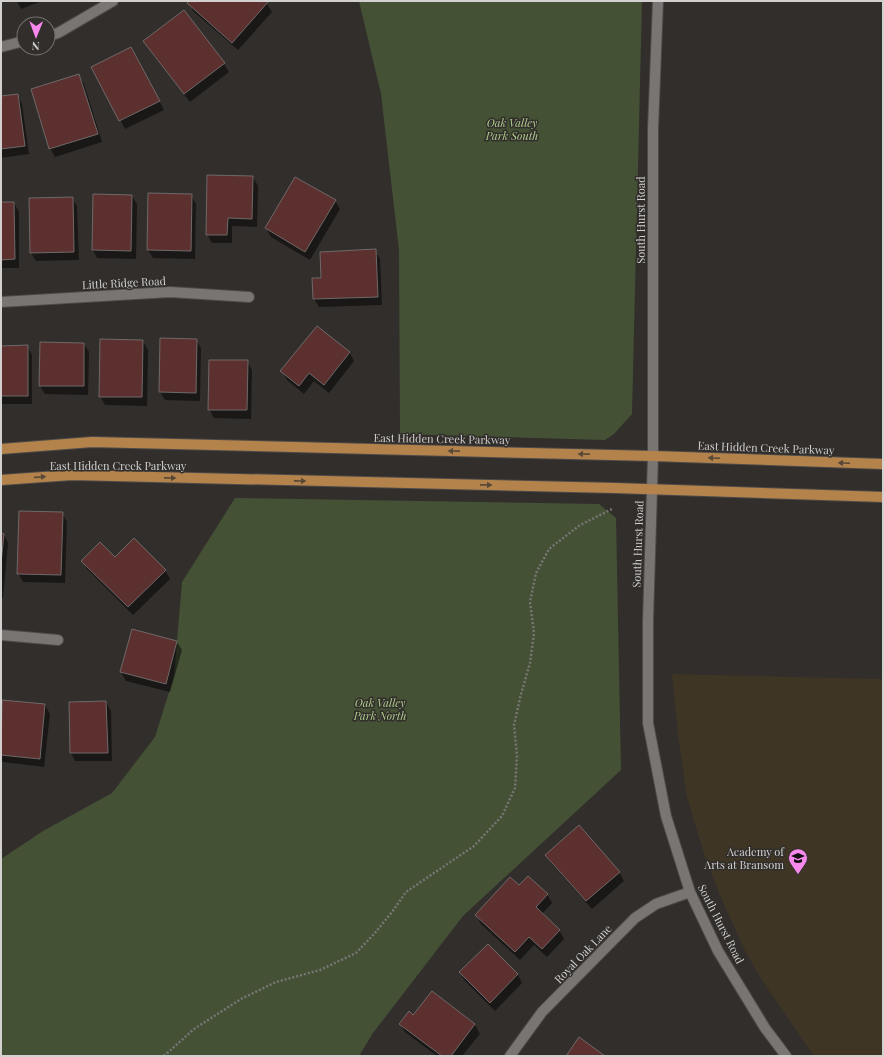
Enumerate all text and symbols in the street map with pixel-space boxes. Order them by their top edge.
north arrow [16,16,56,56]
text: N [32,39,40,54]
park label: Oak Valley Park South [485,115,538,143]
street label: South Hurst Road [633,176,648,264]
street label: Little Ridge Road [82,273,167,292]
street label: East Hidden Creek Parkway [374,430,511,447]
street label: East Hidden Creek Parkway [697,438,835,457]
one-way arrow [447,448,460,454]
one-way arrow [578,451,590,458]
one-way arrow [708,455,720,462]
street label: East Hidden Creek Parkway [50,458,187,473]
one-way arrow [837,460,850,466]
one-way arrow [34,474,46,481]
one-way arrow [164,474,176,481]
one-way arrow [294,478,307,484]
one-way arrow [480,482,493,488]
street label: South Hurst Road [628,499,647,588]
park label: Oak Valley Park North [353,695,406,723]
place label: Academy of Arts at Bransom [703,844,785,872]
school or university icon: Academy of Arts at Bransom [787,847,809,875]
street label: South Hurst Road [695,881,748,967]
street label: Royal Oak Lane [551,921,615,986]

